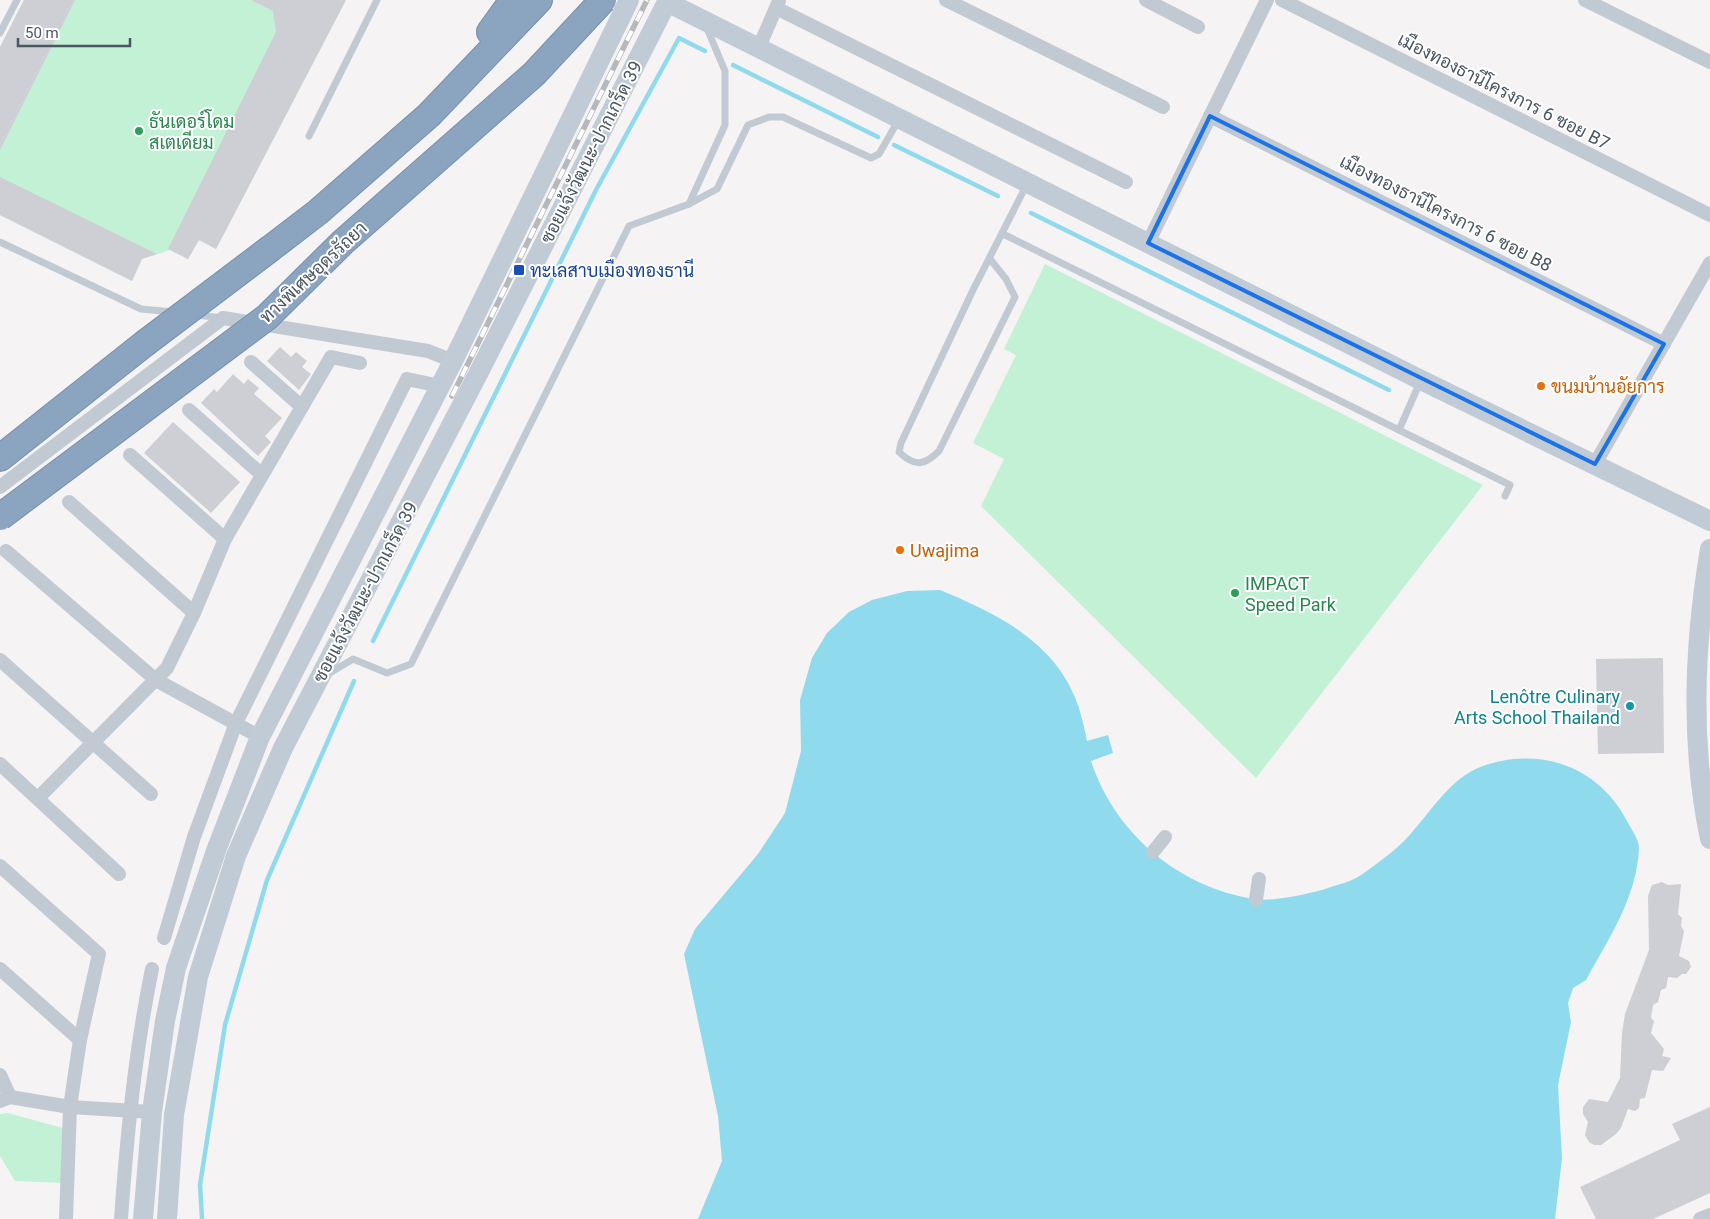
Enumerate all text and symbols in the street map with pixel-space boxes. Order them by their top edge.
scale bar [18,15,130,47]
text: 50 m [25,24,59,42]
street label: เมืองทองธานีโครงการ 6 ซอย B7 [1395,27,1614,154]
street label: ซอยแจ้งวัฒนะ-ปากเกร็ด 39 [533,56,646,247]
place label: ธันเดอร์โดม สเตเดียม [149,109,234,153]
marker: ธันเดอร์โดม สเตเดียม [133,125,145,137]
street label: เมืองทองธานีโครงการ 6 ซอย B8 [1337,149,1556,276]
street label: ทางพิเศษอุดรรัถยา [255,217,372,328]
place label: ทะเลสาบเมืองทองธานี [530,258,694,281]
marker: ทะเลสาบเมืองทองธานี [512,263,526,277]
place label: ขนมบ้านอัยการ [1551,375,1665,397]
marker: ขนมบ้านอัยการ [1535,380,1547,392]
street label: ซอยแจ้งวัฒนะ-ปากเกร็ด 39 [306,497,422,686]
place label: Uwajima [910,540,979,561]
marker: Uwajima [894,544,906,556]
place label: IMPACT Speed Park [1245,573,1337,615]
marker: IMPACT Speed Park [1229,587,1241,599]
place label: Lenôtre Culinary Arts School Thailand [1454,686,1620,728]
marker: Lenôtre Culinary Arts School Thailand [1624,700,1636,712]

